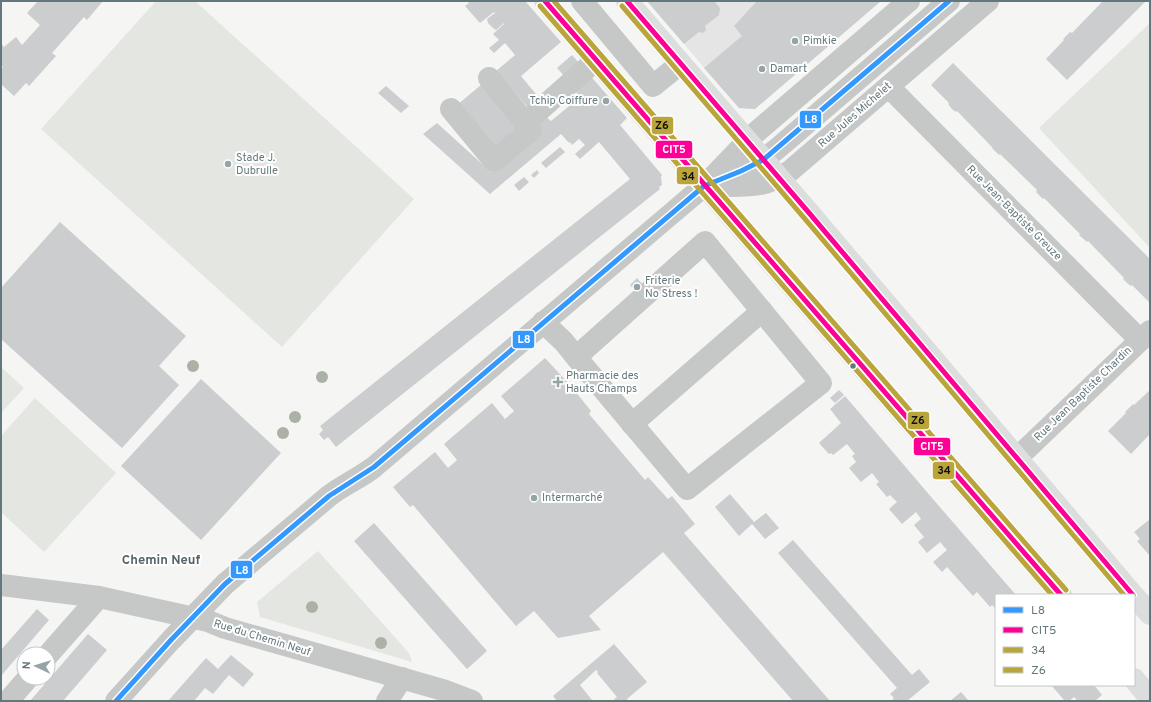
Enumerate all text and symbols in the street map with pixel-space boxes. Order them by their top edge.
place label: Pimkie [803,34,837,48]
marker: Pimkie [790,36,800,46]
place label: Damart [770,62,807,76]
marker: Damart [757,64,767,74]
street label: Rue Jules Michelet [815,79,895,151]
place label: Tchip Coiffure [530,94,598,108]
marker: Tchip Coiffure [601,96,611,106]
line badge: L8 [799,110,822,129]
text: L8 [804,113,818,127]
line badge: Z6 [651,116,674,135]
text: Z6 [655,119,669,133]
line badge: CIT5 [655,140,693,159]
text: CIT5 [662,143,686,157]
place label: Stade J. Dubrulle [236,151,278,178]
marker: Stade J. Dubrulle [223,159,233,169]
street label: Rue Jean-Baptiste Greuze [964,163,1065,264]
line badge: 34 [676,166,699,185]
text: 34 [681,170,695,184]
place label: Friterie No Stress ! [645,274,697,301]
marker: Friterie No Stress ! [632,282,642,292]
line badge: L8 [512,330,535,349]
text: L8 [517,333,531,347]
street label: Rue Jean Baptiste Chardin [1031,344,1135,444]
unlabelled marker [848,361,858,371]
place label: Pharmacie des Hauts Champs [566,369,639,396]
marker: Pharmacie des Hauts Champs [553,377,563,387]
line badge: Z6 [907,411,930,430]
text: Z6 [911,414,925,428]
line badge: CIT5 [913,437,951,456]
text: CIT5 [920,440,944,454]
line badge: 34 [932,461,955,480]
text: 34 [937,464,951,478]
place label: Intermarché [542,491,603,505]
marker: Intermarché [529,493,539,503]
district label: Chemin Neuf [122,553,200,569]
line badge: L8 [230,560,253,579]
text: L8 [235,564,249,578]
legend [995,594,1135,686]
text: L8 [1031,603,1045,619]
street label: Rue du Chemin Neuf [212,617,313,660]
text: CIT5 [1031,623,1056,639]
text: 34 [1031,643,1046,659]
north arrow [16,646,56,686]
text: N [20,661,34,670]
text: Z6 [1031,663,1046,679]

